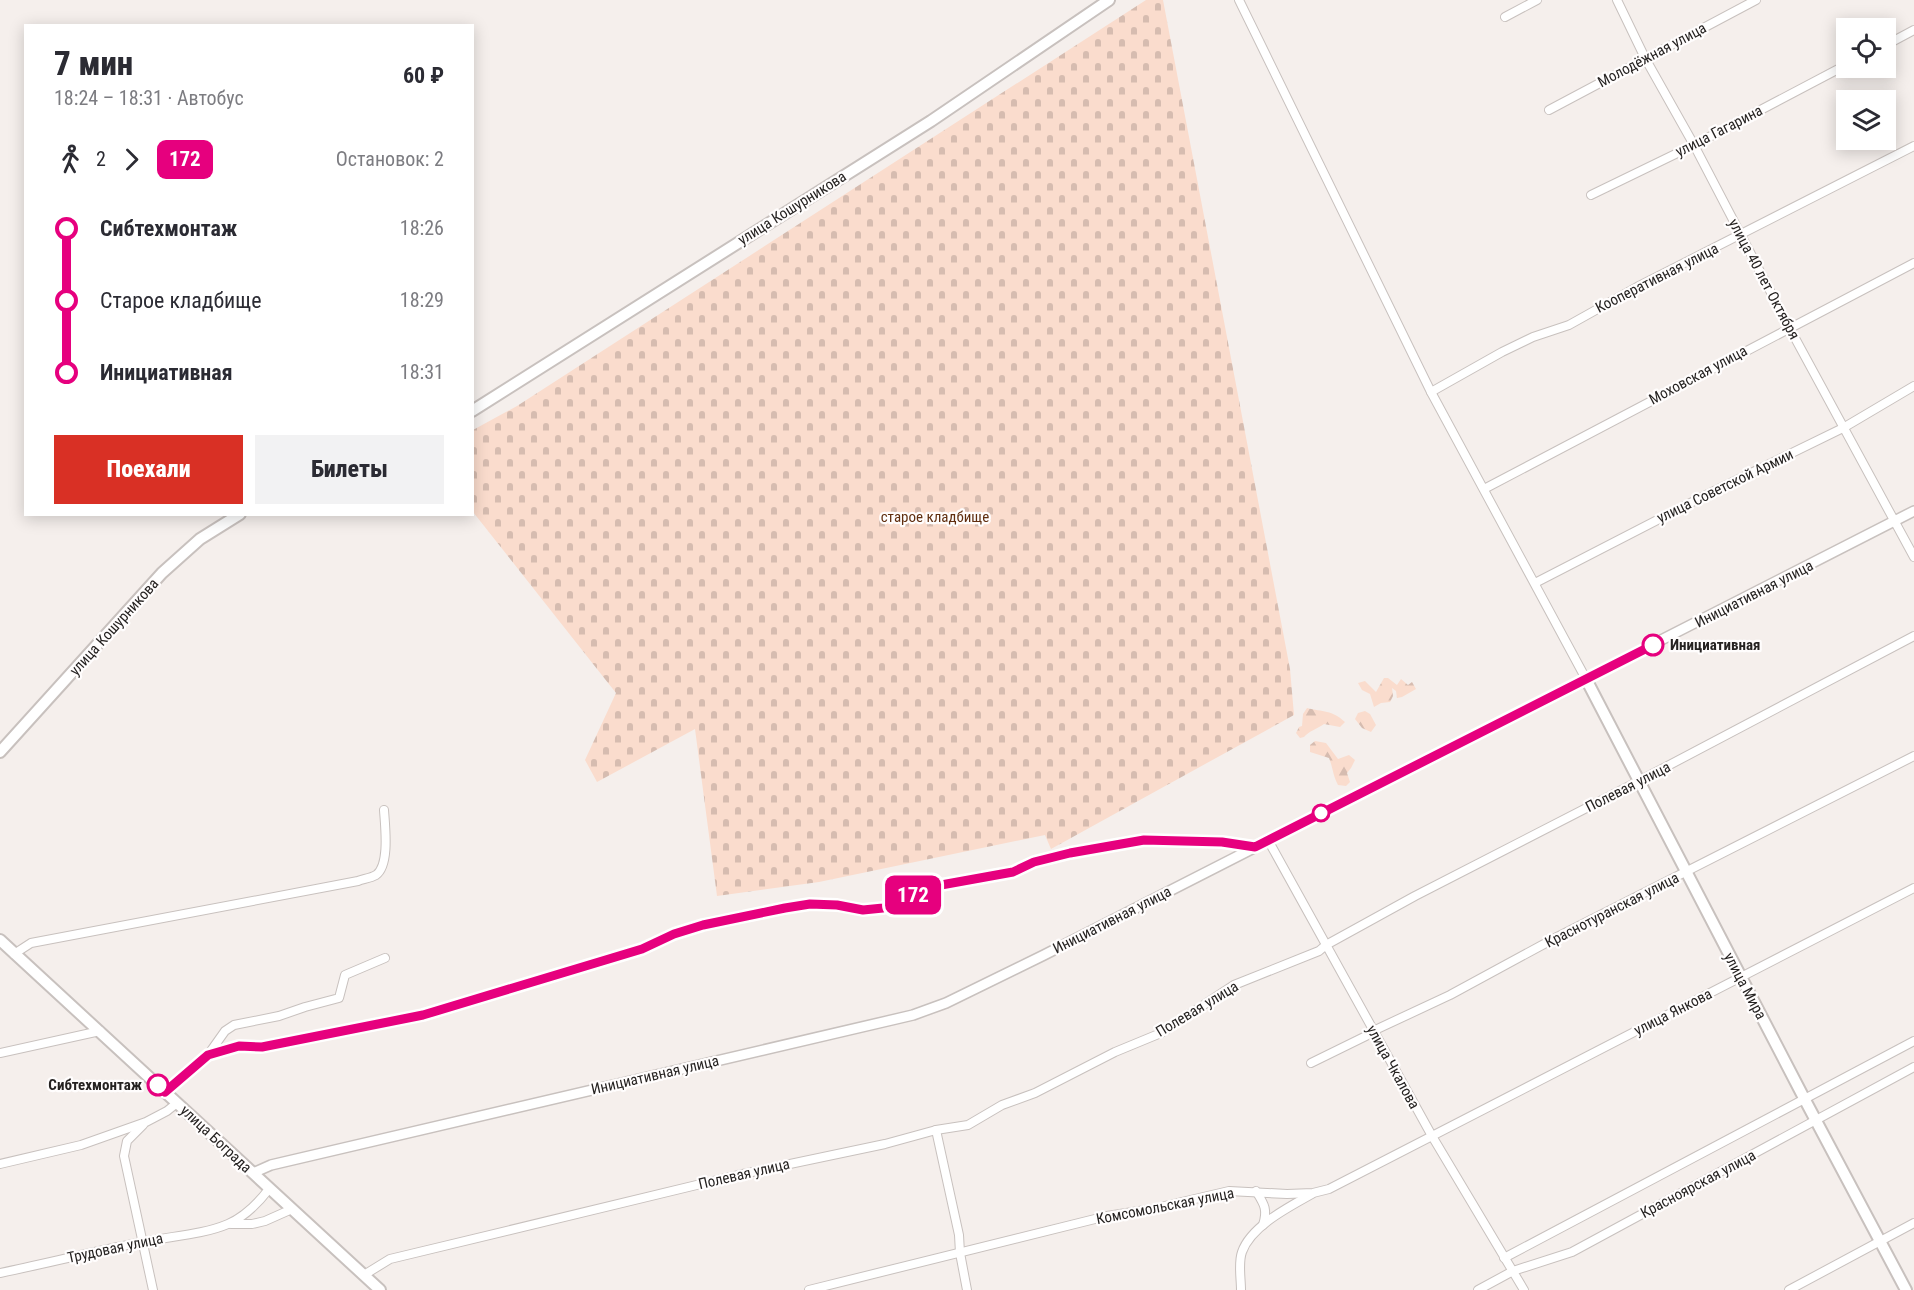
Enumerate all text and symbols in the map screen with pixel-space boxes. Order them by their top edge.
map controls [1836,18,1896,150]
button: locate [1836,18,1896,78]
street label: Молодёжная улица [1595,19,1709,91]
text: 7 мин [54,44,133,83]
text: 60 ₽ [403,63,444,88]
text: 18:24 – 18:31 · Автобус [54,86,244,110]
button: layers [1836,90,1896,150]
street label: улица Гагарина [1672,101,1766,161]
icon: walk [54,143,87,176]
icon: forward [115,143,148,176]
text: 2 [96,147,106,171]
text: 172 [169,147,201,171]
text: Остановок: 2 [336,147,444,171]
street label: улица Кошурникова [735,167,849,249]
text: Сибтехмонтаж [100,216,237,241]
text: 18:26 [400,216,444,240]
street label: улица 40 лет Октября [1725,216,1803,342]
street label: Кооперативная улица [1592,239,1722,317]
text: Старое кладбище [100,288,262,313]
text: 18:29 [400,288,444,312]
street label: Моховская улица [1646,342,1750,408]
text: Инициативная [100,360,233,385]
text: 18:31 [400,360,444,384]
button: Поехали [54,435,243,504]
button: Билеты [255,435,444,504]
street label: улица Советской Армии [1654,445,1796,527]
park label: старое кладбище [881,508,989,526]
street label: Инициативная улица [1692,556,1816,632]
street label: улица Кошурникова [66,575,162,679]
marker: Инициативная [1642,634,1664,656]
place label: Инициативная [1670,636,1760,654]
street label: Полевая улица [1582,758,1674,816]
unlabelled marker [1312,804,1330,822]
street label: Краснотуранская улица [1542,868,1682,952]
line badge: 172 [878,876,948,914]
street label: Инициативная улица [1050,882,1174,958]
text: 172 [897,883,929,907]
street label: улица Мира [1720,949,1770,1023]
street label: Полевая улица [1152,977,1242,1041]
street label: улица Янкова [1631,985,1715,1039]
street label: улица Чкалова [1363,1022,1423,1112]
street label: Инициативная улица [589,1052,721,1098]
marker: Сибтехмонтаж [147,1074,169,1096]
place label: Сибтехмонтаж [48,1076,142,1094]
street label: улица Бограда [177,1101,255,1177]
street label: Красноярская улица [1637,1146,1759,1222]
street label: Полевая улица [697,1155,791,1193]
street label: Комсомольская улица [1095,1184,1235,1228]
street label: Трудовая улица [65,1229,165,1267]

